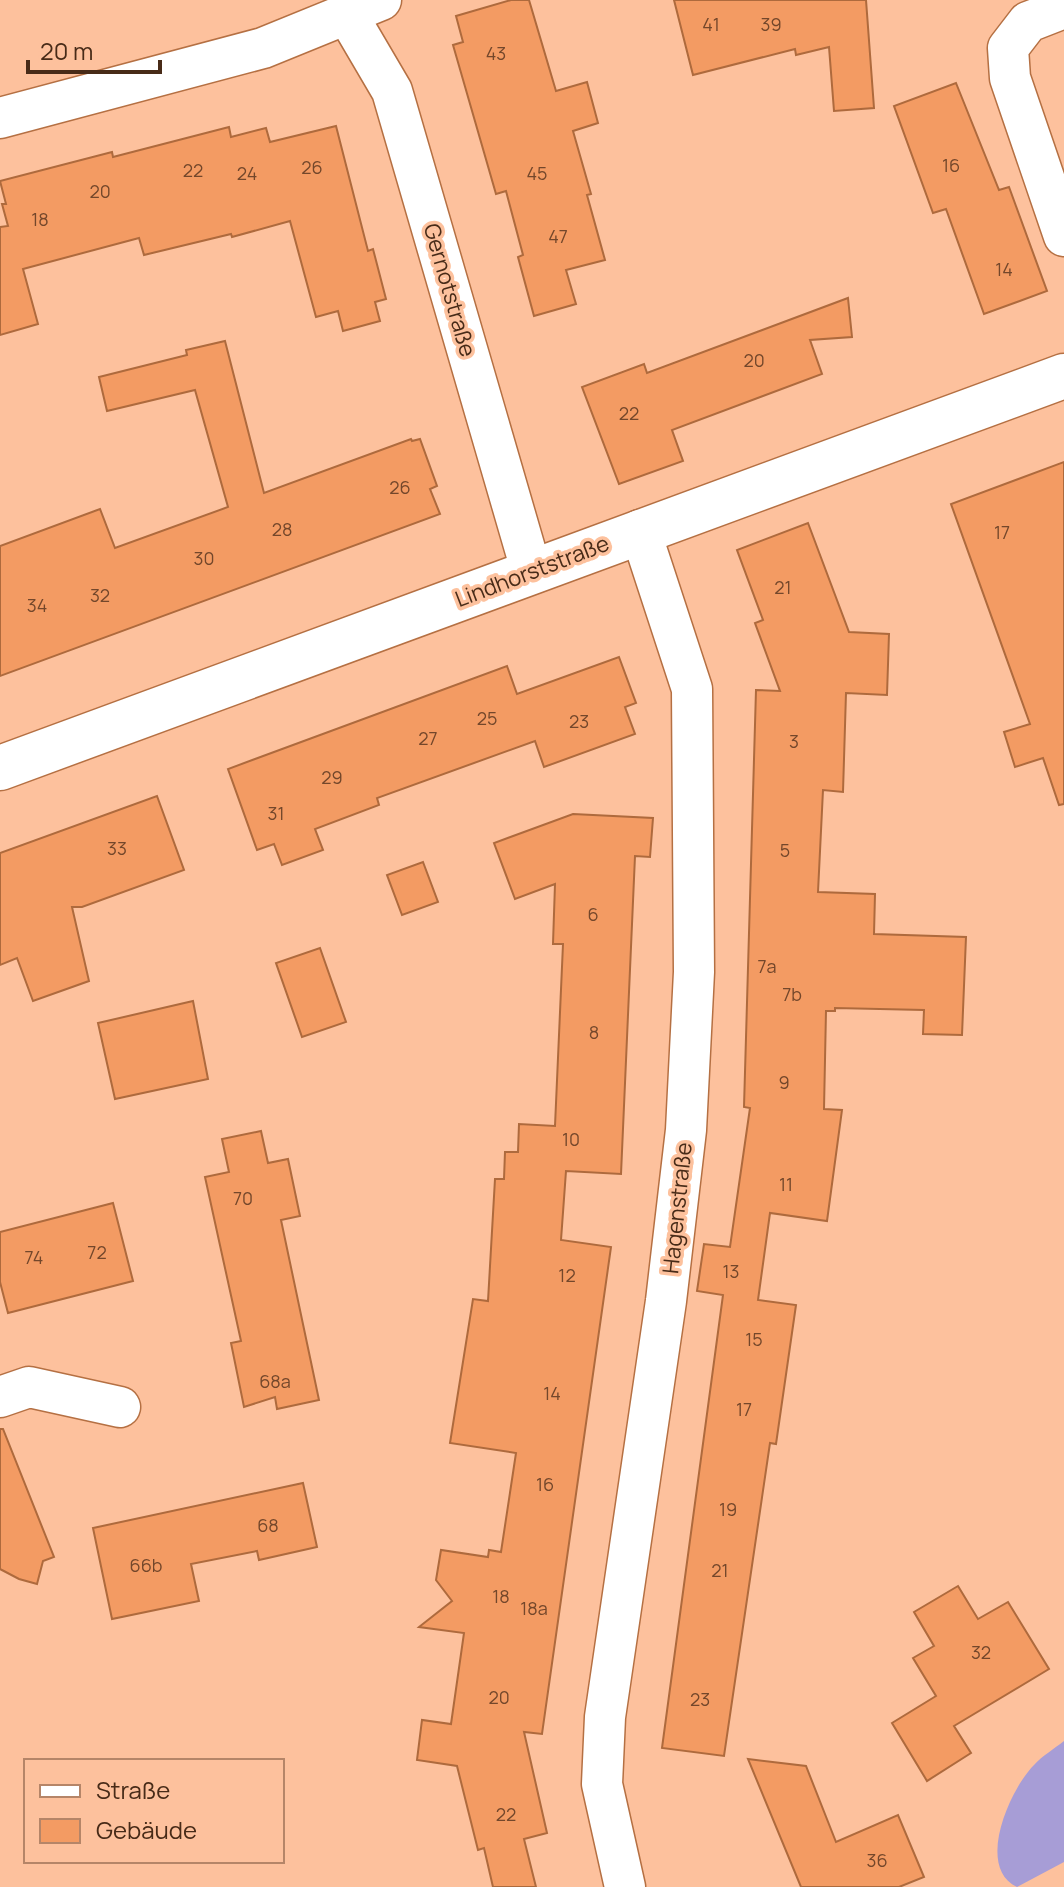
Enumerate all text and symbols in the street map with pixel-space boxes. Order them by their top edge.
house number: 41 [702,12,720,36]
house number: 39 [760,12,782,36]
scale bar [28,24,160,74]
text: 20 m [40,34,93,67]
house number: 43 [486,41,506,65]
house number: 16 [942,153,960,177]
house number: 26 [301,155,323,179]
house number: 22 [183,158,203,182]
house number: 24 [237,161,257,185]
house number: 45 [526,161,548,185]
house number: 20 [89,179,111,203]
house number: 18 [31,207,49,231]
street label: Gernotstraße [417,220,483,360]
house number: 47 [548,224,568,248]
house number: 14 [995,257,1013,281]
house number: 20 [743,348,765,372]
house number: 22 [619,401,639,425]
house number: 26 [389,475,411,499]
house number: 28 [272,517,292,541]
house number: 17 [994,520,1010,544]
street label: Lindhorststraße [451,528,613,614]
house number: 30 [194,546,214,570]
house number: 21 [774,575,792,599]
house number: 32 [90,583,110,607]
house number: 34 [27,593,47,617]
house number: 25 [477,706,497,730]
house number: 23 [569,709,589,733]
house number: 27 [418,726,438,750]
house number: 3 [789,729,799,753]
house number: 29 [321,765,343,789]
house number: 31 [268,801,284,825]
house number: 33 [107,836,127,860]
house number: 5 [780,838,790,862]
house number: 6 [587,902,599,926]
house number: 7a [757,954,777,978]
house number: 7b [782,982,802,1006]
house number: 8 [589,1020,599,1044]
house number: 9 [778,1070,790,1094]
house number: 10 [562,1127,580,1151]
street label: Hagenstraße [655,1141,699,1275]
house number: 11 [779,1172,793,1196]
house number: 70 [233,1186,253,1210]
house number: 72 [87,1240,107,1264]
house number: 74 [25,1245,43,1269]
house number: 13 [723,1259,739,1283]
house number: 12 [558,1263,576,1287]
house number: 15 [745,1327,763,1351]
house number: 68a [259,1369,291,1393]
house number: 14 [543,1381,561,1405]
house number: 17 [736,1397,752,1421]
house number: 16 [536,1472,554,1496]
house number: 19 [719,1497,737,1521]
house number: 68 [257,1513,279,1537]
house number: 66b [130,1553,163,1577]
house number: 21 [711,1558,729,1582]
house number: 18 [492,1584,510,1608]
house number: 18a [520,1596,548,1620]
house number: 32 [971,1640,991,1664]
house number: 20 [488,1685,510,1709]
house number: 23 [690,1687,710,1711]
legend [24,1759,284,1863]
text: Straße [96,1773,170,1806]
house number: 22 [496,1802,516,1826]
text: Gebäude [96,1813,197,1846]
house number: 36 [866,1848,888,1872]

